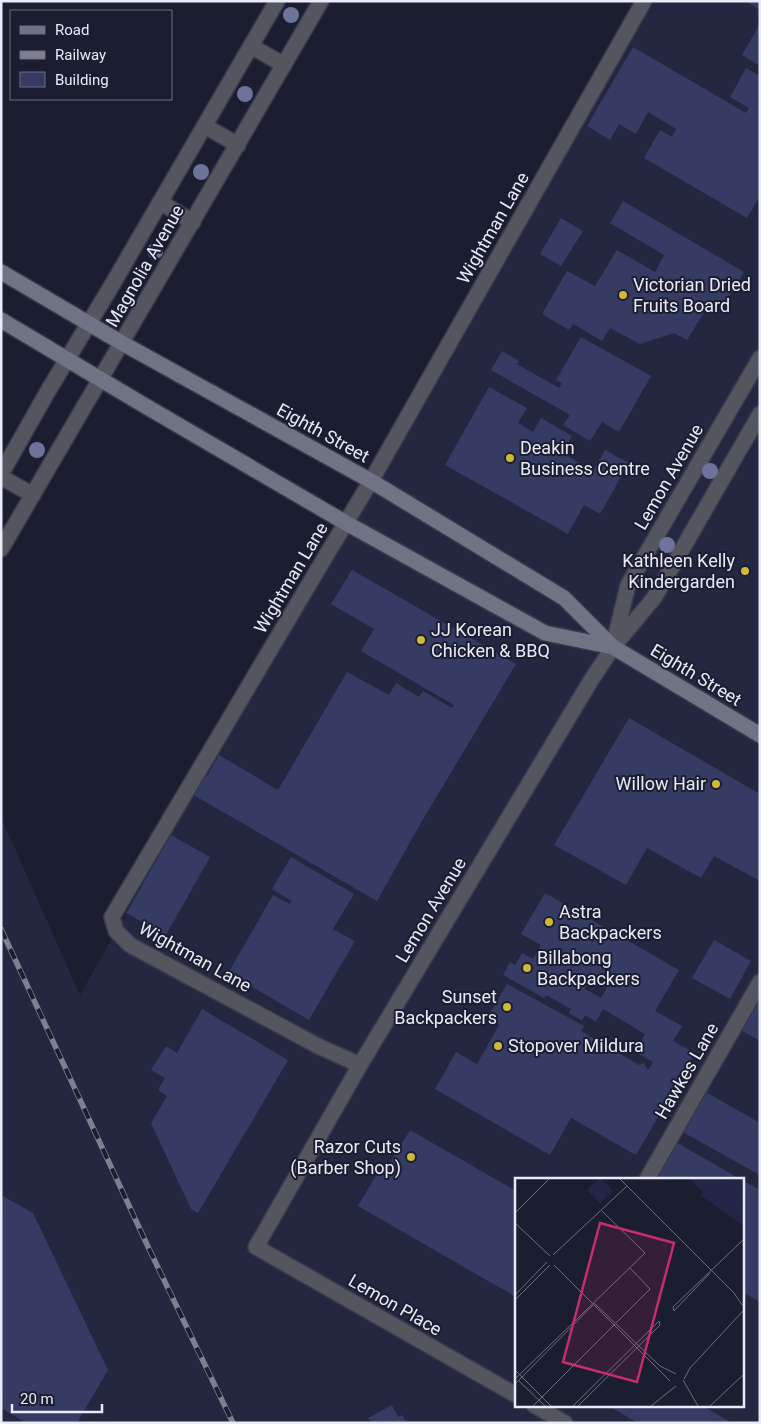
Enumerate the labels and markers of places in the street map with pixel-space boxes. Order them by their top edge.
place label: Victorian Dried Fruits Board [633,274,751,316]
marker: Victorian Dried Fruits Board [617,289,629,301]
place label: Deakin Business Centre [520,437,650,479]
marker: Deakin Business Centre [504,452,516,464]
place label: Kathleen Kelly Kindergarden [622,550,735,592]
marker: Kathleen Kelly Kindergarden [739,565,751,577]
place label: JJ Korean Chicken & BBQ [431,619,550,661]
marker: JJ Korean Chicken & BBQ [415,634,427,646]
place label: Willow Hair [616,773,706,794]
marker: Willow Hair [710,778,722,790]
place label: Astra Backpackers [559,901,662,943]
marker: Astra Backpackers [543,916,555,928]
place label: Billabong Backpackers [537,947,640,989]
marker: Billabong Backpackers [521,962,533,974]
place label: Sunset Backpackers [394,986,497,1028]
marker: Sunset Backpackers [501,1001,513,1013]
place label: Stopover Mildura [508,1035,644,1056]
marker: Stopover Mildura [492,1040,504,1052]
place label: Razor Cuts (Barber Shop) [290,1136,401,1179]
marker: Razor Cuts (Barber Shop) [405,1151,417,1163]

